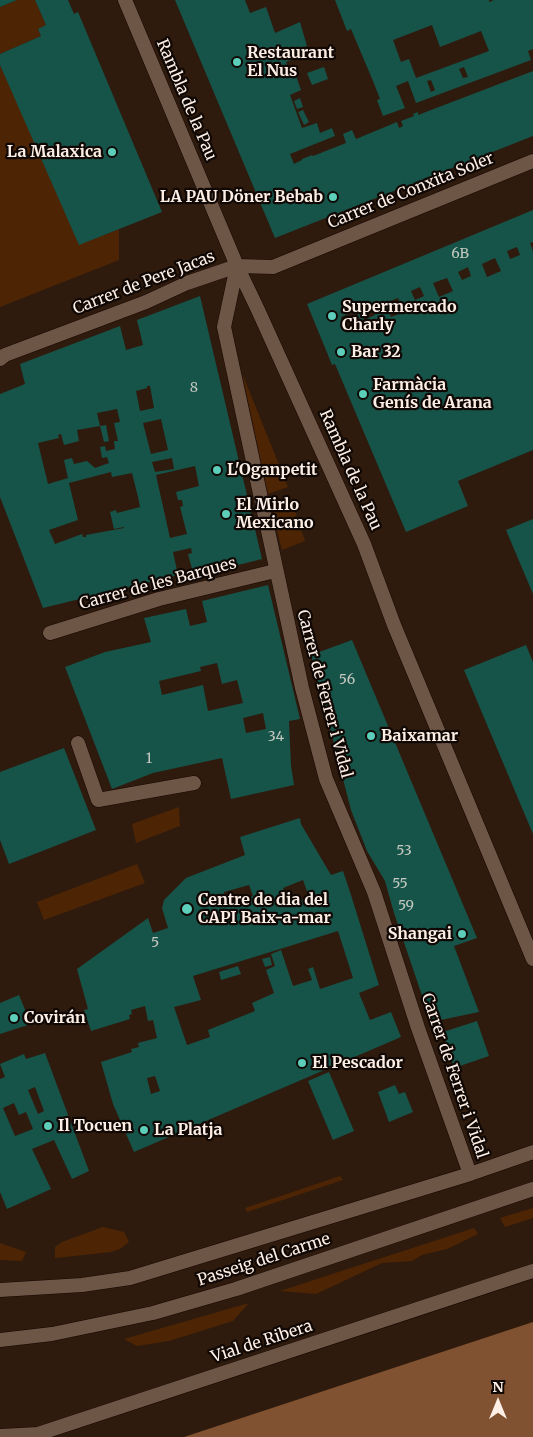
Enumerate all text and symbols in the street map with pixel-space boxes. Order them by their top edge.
street label: Rambla de la Pau [152,36,220,164]
place label: Restaurant El Nus [247,43,334,81]
marker: Restaurant El Nus [231,56,243,68]
place label: La Malaxica [7,142,102,162]
marker: La Malaxica [106,146,118,158]
street label: Carrer de Conxita Soler [325,149,497,233]
place label: LA PAU Döner Bebab [160,187,323,207]
marker: LA PAU Döner Bebab [327,191,339,203]
house number: 6B [451,246,469,262]
street label: Carrer de Pere Jacas [70,247,218,319]
place label: Supermercado Charly [342,297,456,335]
marker: Supermercado Charly [326,310,338,322]
place label: Bar 32 [351,342,401,362]
marker: Bar 32 [335,346,347,358]
place label: Farmàcia Genís de Arana [373,375,492,413]
house number: 8 [190,380,198,396]
marker: Farmàcia Genís de Arana [357,388,369,400]
street label: Rambla de la Pau [315,407,385,533]
place label: L'Oganpetit [227,460,317,480]
marker: L'Oganpetit [211,464,223,476]
place label: El Mirlo Mexicano [236,495,314,533]
marker: El Mirlo Mexicano [220,508,232,520]
street label: Carrer de les Barques [77,554,239,614]
street label: Carrer de Ferrer i Vidal [292,608,356,780]
house number: 56 [339,672,355,688]
place label: Baixamar [381,726,458,746]
house number: 34 [268,729,284,745]
marker: Baixamar [365,730,377,742]
house number: 1 [146,751,152,767]
house number: 53 [396,843,412,859]
house number: 55 [392,876,408,892]
place label: Centre de dia del CAPI Baix-a-mar [198,890,331,928]
house number: 59 [398,898,414,914]
marker: Centre de dia del CAPI Baix-a-mar [180,902,194,916]
place label: Shangai [388,924,452,944]
marker: Shangai [456,928,468,940]
house number: 5 [151,935,159,951]
street label: Carrer de Ferrer i Vidal [417,991,491,1161]
place label: Covirán [24,1008,86,1028]
marker: Covirán [8,1012,20,1024]
place label: El Pescador [312,1053,403,1073]
marker: El Pescador [296,1057,308,1069]
place label: Il Tocuen [58,1116,132,1136]
marker: Il Tocuen [42,1120,54,1132]
place label: La Platja [154,1120,222,1140]
marker: La Platja [138,1124,150,1136]
street label: Passeig del Carme [195,1229,333,1291]
street label: Vial de Ribera [209,1317,315,1367]
north arrow [473,1377,523,1427]
text: N [492,1378,504,1396]

